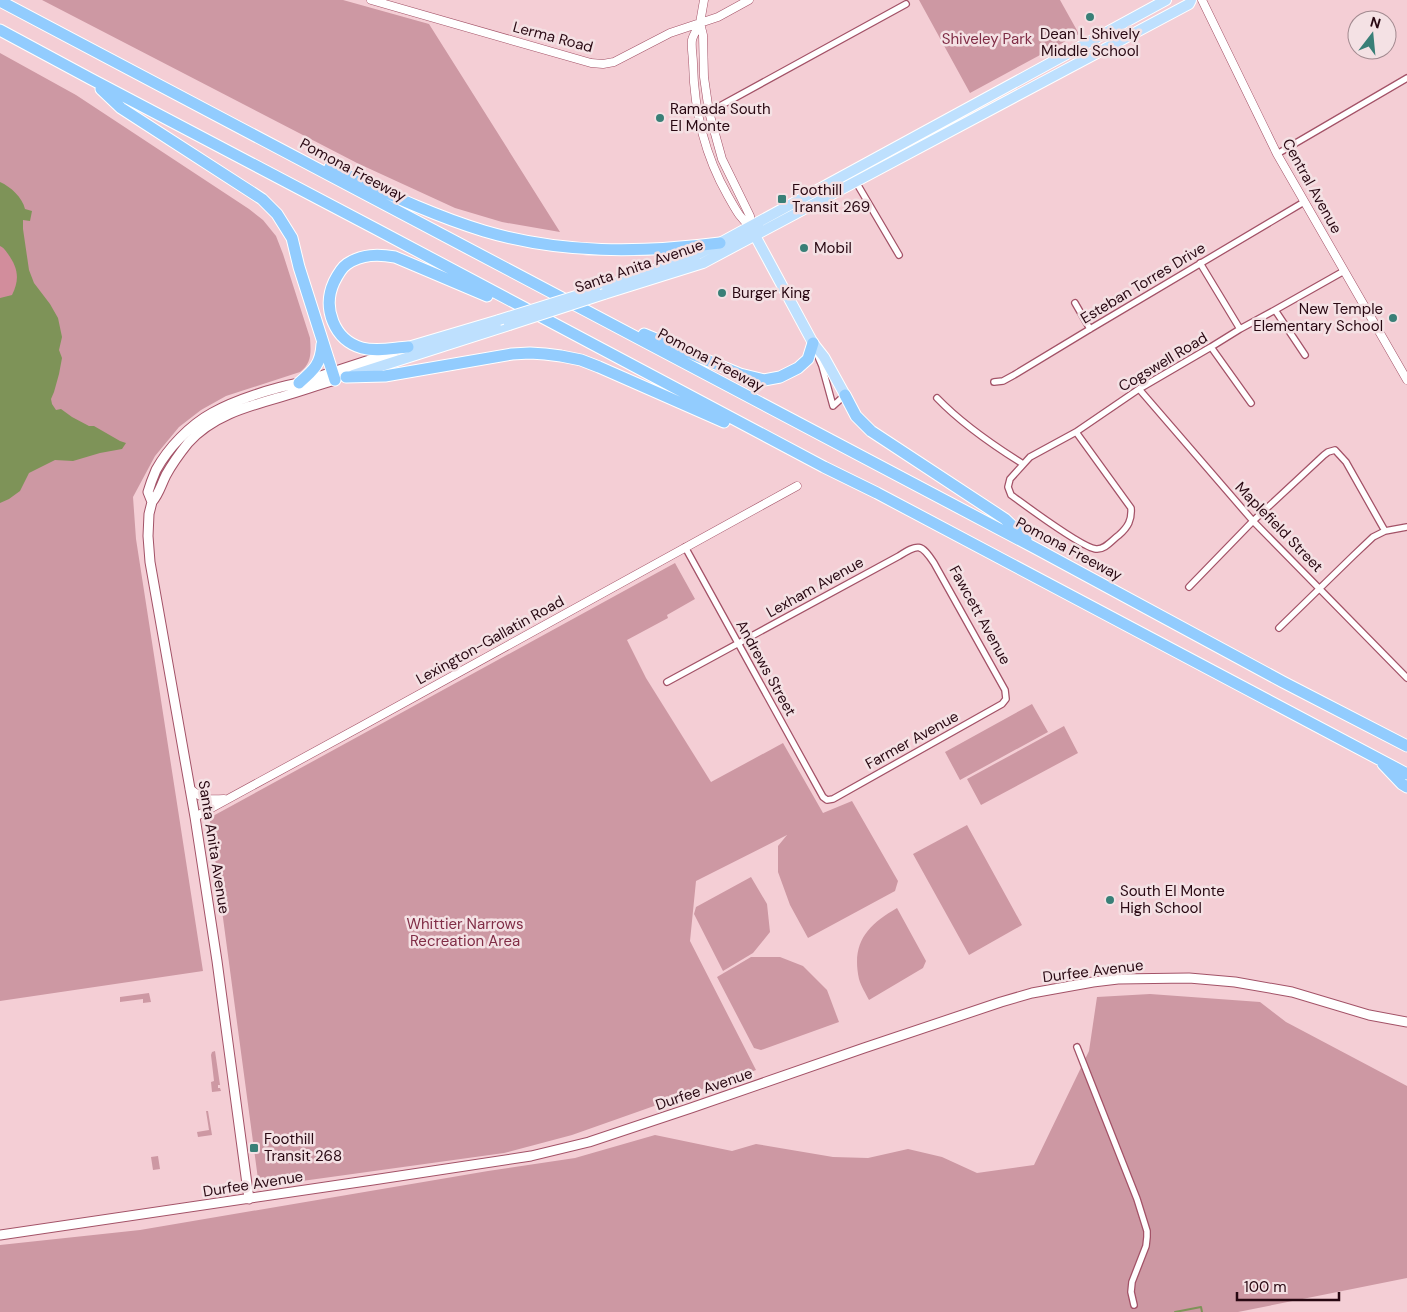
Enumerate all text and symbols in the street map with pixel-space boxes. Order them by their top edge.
north arrow [1347,10,1397,60]
marker: Dean L Shively Middle School [1084,11,1096,23]
text: N [1368,12,1383,33]
street label: Lerma Road [511,17,595,57]
place label: Dean L Shively Middle School [1040,24,1141,61]
park label: Shiveley Park [942,29,1033,49]
place label: Ramada South El Monte [670,99,771,136]
marker: Ramada South El Monte [654,112,666,124]
street label: Pomona Freeway [296,134,410,207]
street label: Central Avenue [1278,135,1346,237]
place label: Foothill Transit 269 [792,180,870,217]
marker: Foothill Transit 269 [776,193,788,205]
street label: Santa Anita Avenue [572,235,706,297]
place label: Mobil [814,238,852,258]
street label: Esteban Torres Drive [1077,238,1209,328]
marker: Mobil [798,242,810,254]
place label: Burger King [732,283,810,303]
marker: Burger King [716,287,728,299]
place label: New Temple Elementary School [1253,299,1383,336]
marker: New Temple Elementary School [1387,312,1399,324]
street label: Pomona Freeway [654,324,768,397]
street label: Cogswell Road [1115,328,1211,396]
street label: Maplefield Street [1231,478,1327,577]
street label: Pomona Freeway [1012,513,1126,586]
street label: Lexham Avenue [763,552,867,622]
street label: Fawcett Avenue [945,562,1015,668]
street label: Lexington-Gallatin Road [412,591,568,689]
street label: Andrews Street [731,616,801,720]
street label: Farmer Avenue [862,706,962,774]
street label: Santa Anita Avenue [194,779,234,915]
place label: South El Monte High School [1120,881,1225,918]
marker: South El Monte High School [1104,894,1116,906]
park label: Whittier Narrows Recreation Area [406,914,524,951]
street label: Durfee Avenue [1042,955,1144,987]
street label: Durfee Avenue [653,1063,755,1115]
place label: Foothill Transit 268 [264,1129,342,1166]
marker: Foothill Transit 268 [248,1142,260,1154]
street label: Durfee Avenue [201,1166,305,1202]
scale bar [1237,1270,1340,1302]
text: 100 m [1244,1277,1287,1297]

